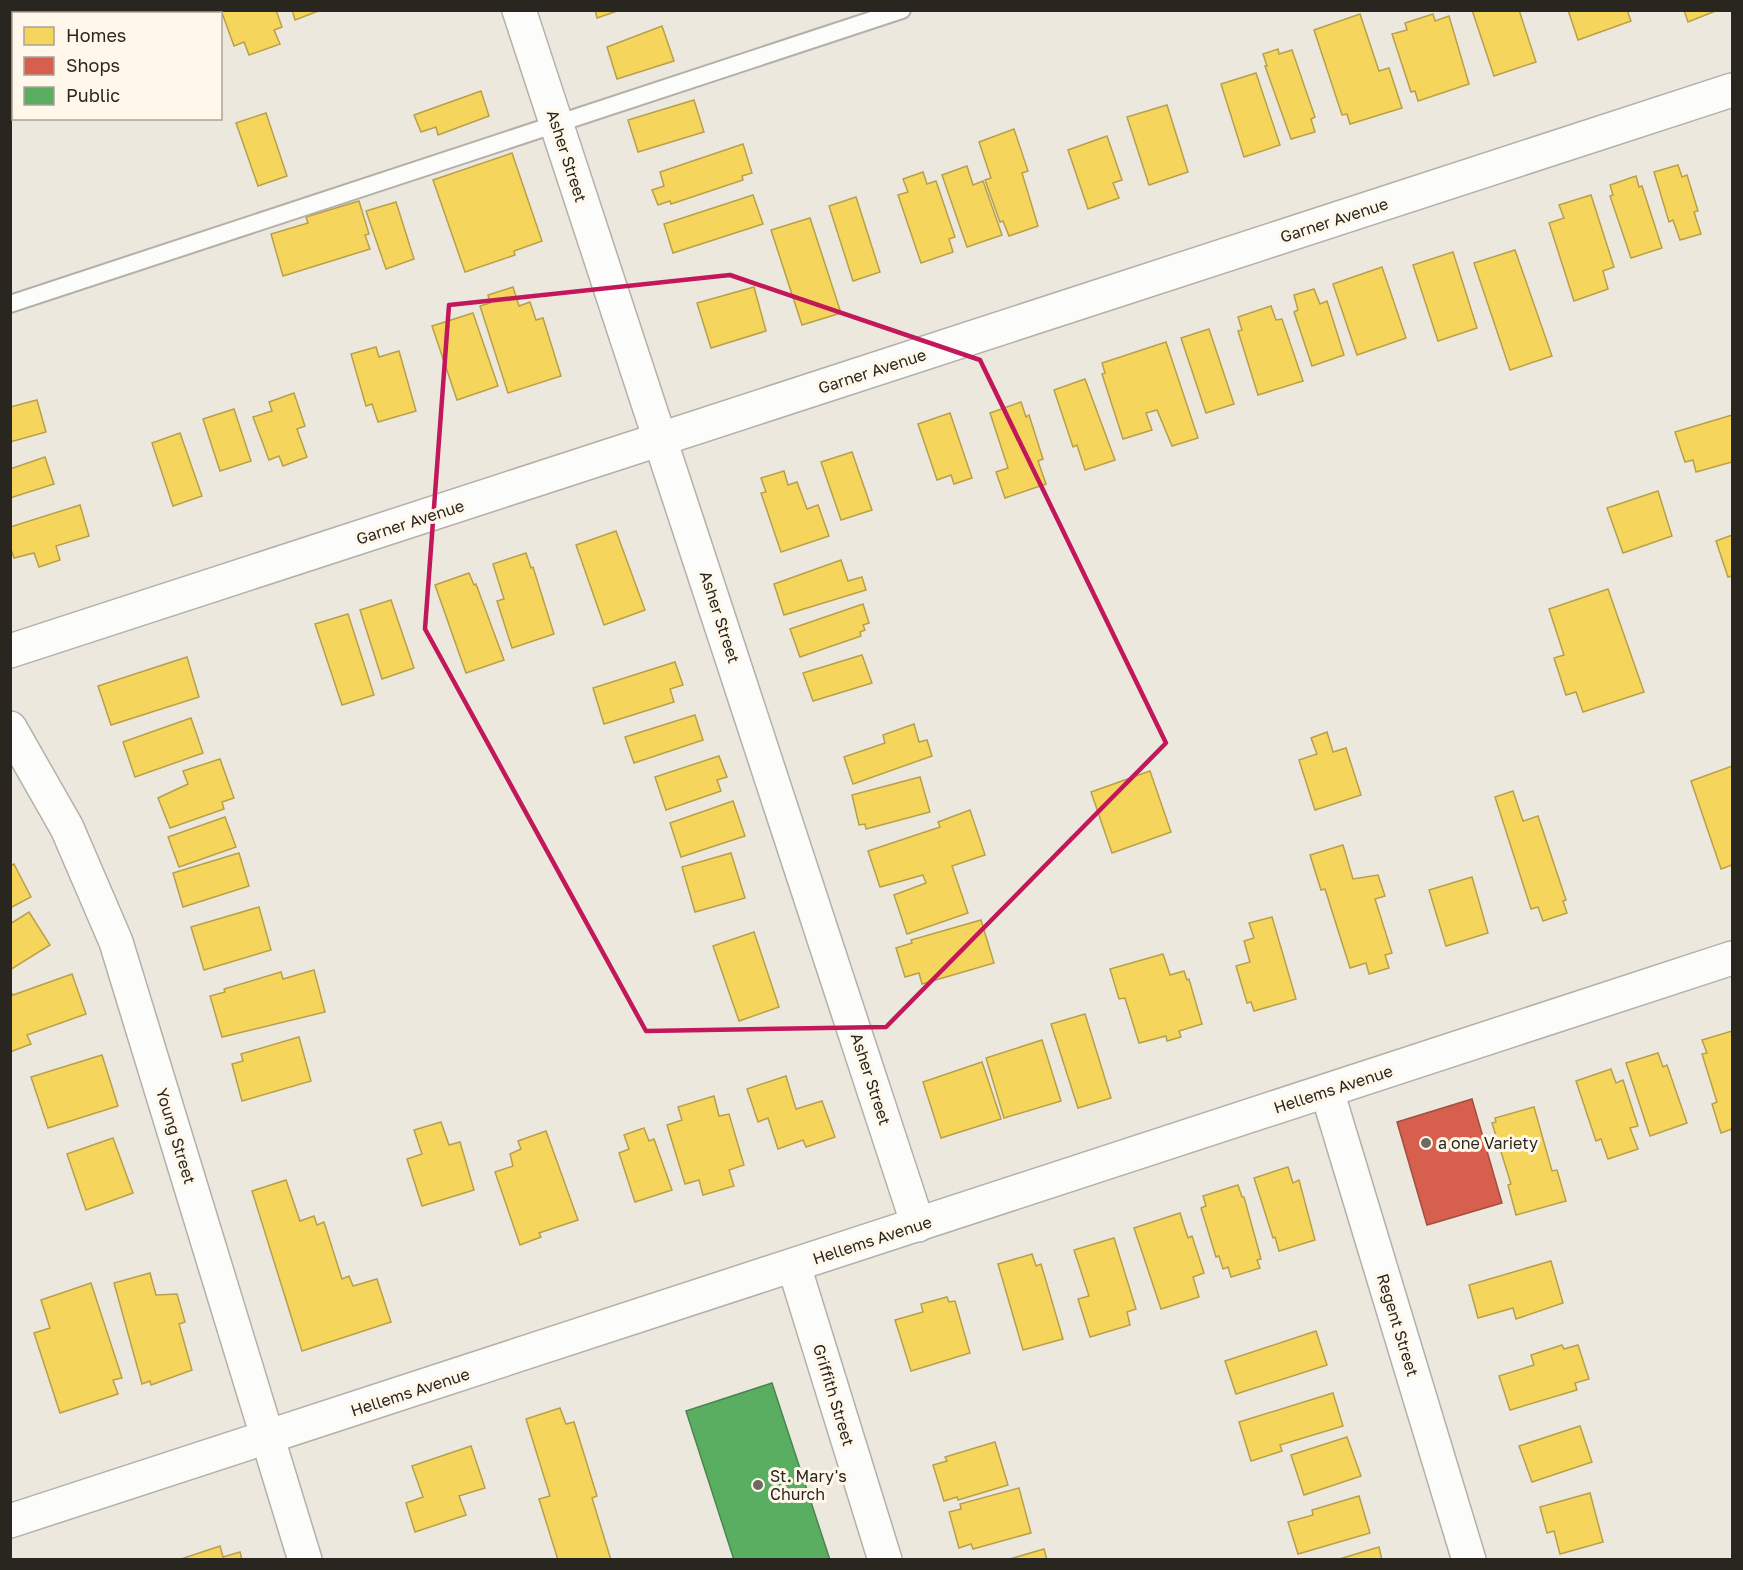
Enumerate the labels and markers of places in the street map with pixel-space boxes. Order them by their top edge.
place label: a one Variety [1438,1133,1538,1153]
marker: a one Variety [1419,1136,1433,1150]
place label: St. Mary's Church [770,1466,847,1504]
marker: St. Mary's Church [751,1478,765,1492]

